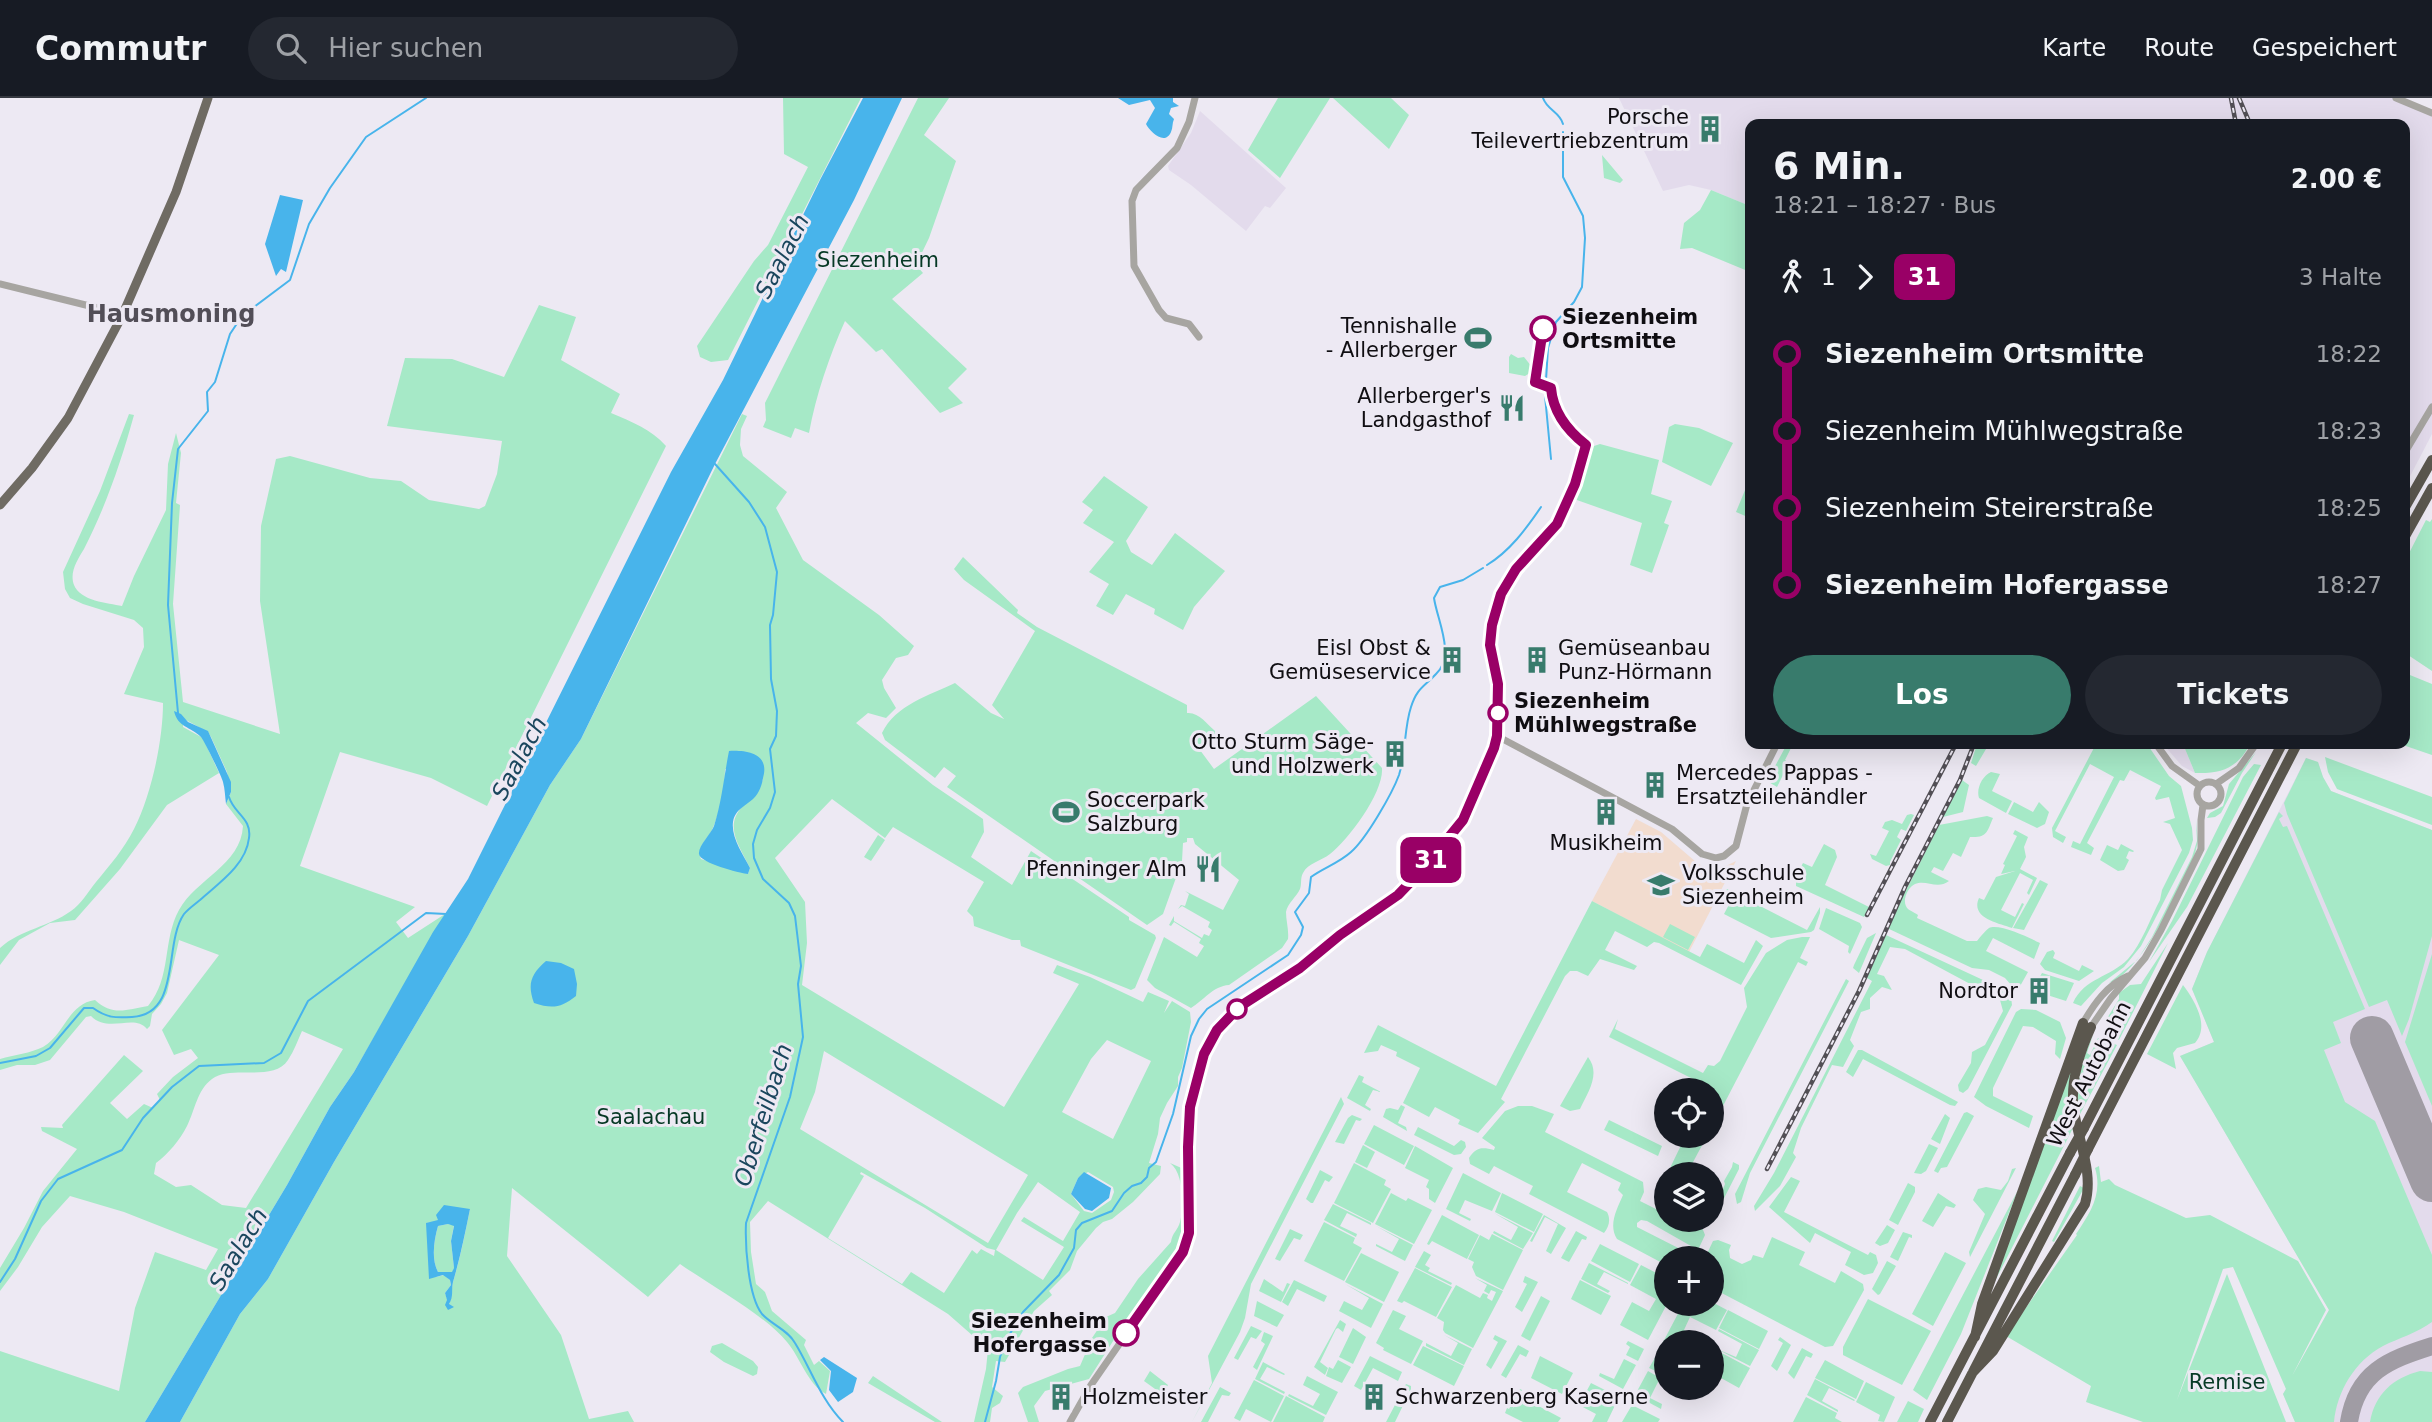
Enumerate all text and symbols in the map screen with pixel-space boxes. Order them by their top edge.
search box [248,17,738,80]
text: Commutr [35,29,206,68]
icon: search [272,29,310,67]
text: Hier suchen [328,33,483,63]
text: Karte [2042,34,2106,62]
text: Route [2144,34,2214,62]
text: Gespeichert [2252,34,2397,62]
place label: Porsche Teilevertriebzentrum [1470,105,1689,153]
building icon: Porsche Teilevertriebzentrum [1695,114,1725,144]
text: 6 Min. [1773,144,1905,188]
text: 2.00 € [2291,164,2382,194]
text: 18:21 – 18:27 · Bus [1773,192,1996,218]
water label: Saalach [750,210,814,302]
park label: Siezenheim [817,248,939,272]
icon: walk [1773,258,1811,296]
icon: forward [1846,258,1884,296]
text: 31 [1908,263,1941,291]
text: 1 [1821,264,1836,290]
text: 3 Halte [2299,264,2382,290]
district label: Hausmoning [87,300,255,328]
place label: Siezenheim Ortsmitte [1562,305,1698,353]
place label: Tennishalle - Allerberger [1326,314,1457,362]
marker: Siezenheim Ortsmitte [1530,316,1556,342]
sports icon: Tennishalle - Allerberger [1463,323,1493,353]
text: Siezenheim Ortsmitte [1825,339,2144,369]
text: 18:22 [2316,341,2382,367]
place label: Allerberger's Landgasthof [1357,384,1492,432]
restaurant icon: Allerberger's Landgasthof [1497,393,1527,423]
text: Siezenheim Mühlwegstraße [1825,416,2183,446]
text: 18:23 [2316,418,2382,444]
text: Siezenheim Steirerstraße [1825,493,2154,523]
text: 18:25 [2316,495,2382,521]
text: Siezenheim Hofergasse [1825,570,2169,600]
text: 18:27 [2316,572,2382,598]
place label: Eisl Obst & Gemüseservice [1269,636,1431,684]
place label: Gemüseanbau Punz-Hörmann [1558,636,1712,684]
building icon: Eisl Obst & Gemüseservice [1437,645,1467,675]
building icon: Gemüseanbau Punz-Hörmann [1522,645,1552,675]
button: Los [1773,655,2071,735]
button: Tickets [2085,655,2382,735]
place label: Siezenheim Mühlwegstraße [1514,689,1697,737]
marker: Siezenheim Mühlwegstraße [1488,703,1508,723]
water label: Saalach [486,712,552,804]
place label: Otto Sturm Säge- und Holzwerk [1191,730,1375,778]
building icon: Otto Sturm Säge- und Holzwerk [1380,739,1410,769]
place label: Mercedes Pappas - Ersatzteilehändler [1676,761,1873,809]
building icon: Mercedes Pappas - Ersatzteilehändler [1640,770,1670,800]
place label: Soccerpark Salzburg [1087,788,1206,836]
sports icon: Soccerpark Salzburg [1051,797,1081,827]
building icon: Musikheim [1591,797,1621,827]
place label: Musikheim [1550,831,1662,855]
line badge: 31 [1400,837,1462,883]
text: 31 [1414,846,1448,874]
restaurant icon: Pfenninger Alm [1193,854,1223,884]
place label: Pfenninger Alm [1026,857,1187,881]
place label: Volksschule Siezenheim [1682,861,1804,909]
school or university icon: Volksschule Siezenheim [1646,870,1676,900]
building icon: Nordtor [2024,976,2054,1006]
place label: Nordtor [1938,979,2018,1003]
street label: West Autobahn [2042,997,2136,1151]
unlabelled marker [1227,999,1247,1019]
water label: Oberfeilbach [729,1041,797,1189]
map controls [1654,1078,1724,1400]
button: locate [1654,1078,1724,1148]
park label: Saalachau [597,1105,705,1129]
button: layers [1654,1162,1724,1232]
water label: Saalach [204,1204,272,1294]
button: + [1654,1246,1724,1316]
place label: Siezenheim Hofergasse [971,1309,1107,1357]
marker: Siezenheim Hofergasse [1113,1320,1139,1346]
button: − [1654,1330,1724,1400]
park label: Remise [2189,1370,2265,1394]
building icon: Holzmeister [1046,1382,1076,1412]
building icon: Schwarzenberg Kaserne [1359,1382,1389,1412]
place label: Holzmeister [1082,1385,1208,1409]
place label: Schwarzenberg Kaserne [1395,1385,1648,1409]

